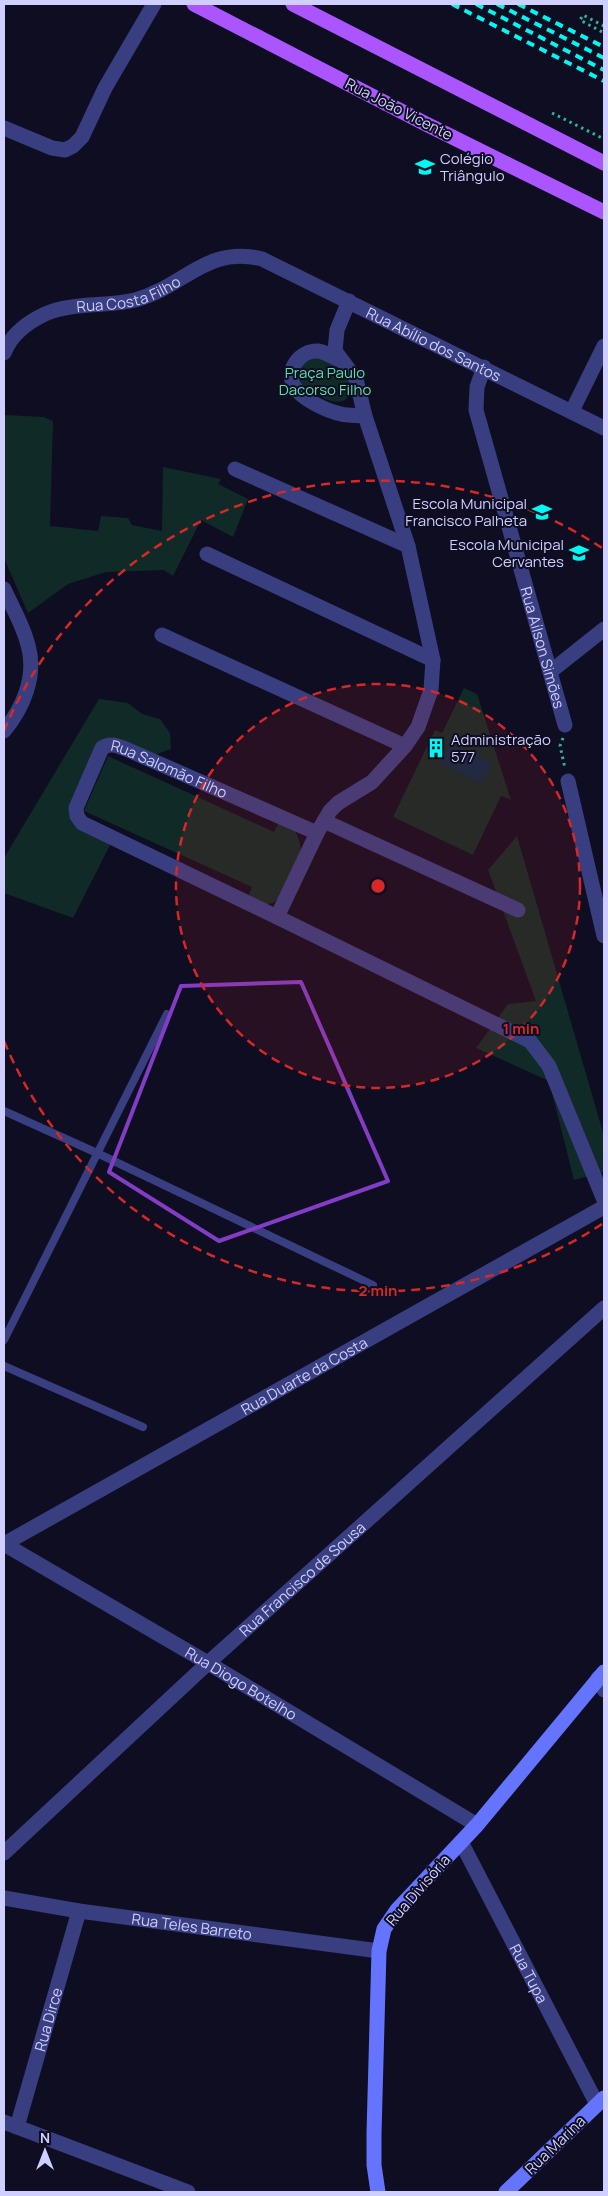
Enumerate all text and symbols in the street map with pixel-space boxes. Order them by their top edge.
street label: Rua João Vicente [342,73,457,145]
place label: Colégio Triângulo [440,148,505,186]
school or university icon: Colégio Triângulo [414,156,436,178]
street label: Rua Costa Filho [76,271,184,317]
street label: Rua Abílio dos Santos [363,302,505,386]
park label: Praça Paulo Dacorso Filho [279,362,371,400]
place label: Escola Municipal Francisco Palheta [405,493,527,531]
school or university icon: Escola Municipal Francisco Palheta [531,501,553,523]
place label: Escola Municipal Cervantes [450,534,564,572]
school or university icon: Escola Municipal Cervantes [568,542,590,564]
street label: Rua Aílson Simões [516,584,570,711]
place label: Administração 577 [451,729,551,767]
street label: Rua Salomão Filho [109,734,231,803]
building icon: Administração 577 [425,737,447,759]
centre of rings [369,877,387,895]
text: 1 min [503,1018,539,1039]
text: 2 min [358,1280,398,1301]
street label: Rua Duarte da Costa [237,1332,371,1419]
street label: Rua Francisco de Sousa [234,1517,370,1641]
street label: Rua Diogo Botelho [181,1642,301,1725]
street label: Rua Divisória [381,1850,455,1930]
street label: Rua Teles Barreto [131,1908,253,1944]
street label: Rua Tupa [505,1940,553,2007]
street label: Rua Dirce [29,1985,67,2054]
street label: Rua Marina [520,2111,590,2179]
north arrow [20,2126,70,2176]
text: N [40,2128,50,2147]

